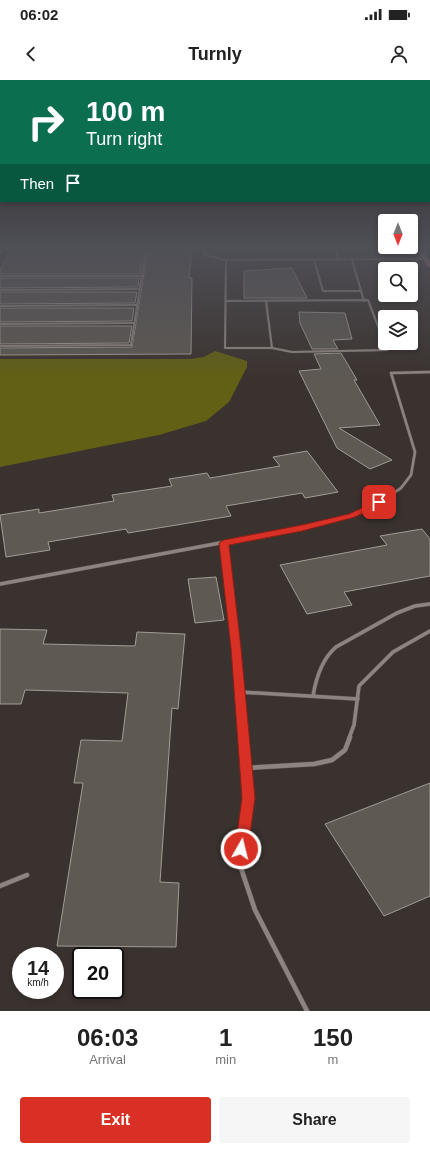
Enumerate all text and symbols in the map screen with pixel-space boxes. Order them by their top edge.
text: 06:02 [20,6,58,23]
icon: back [20,43,42,65]
icon: person [388,43,410,65]
text: Turnly [188,44,242,64]
icon: right [20,96,72,148]
text: 100 m [86,96,165,127]
text: Turn right [86,129,162,149]
icon: arrive [62,172,84,194]
text: Then [20,175,54,192]
north arrow [378,214,418,254]
map controls [378,214,418,350]
button: search [378,262,418,302]
button: layers [378,310,418,350]
pin [362,485,396,519]
icon: arrive [368,491,390,513]
position arrow [220,828,262,870]
speed limit sign: 20 [72,947,124,999]
text: 14 [27,957,49,979]
text: km/h [27,977,49,988]
text: 06:03 [77,1024,138,1051]
text: 1 [219,1024,232,1051]
text: 150 [313,1024,353,1051]
text: Arrival [89,1052,126,1067]
text: min [215,1052,236,1067]
text: m [328,1052,338,1067]
button: Exit [20,1097,211,1143]
button: Share [219,1097,410,1143]

